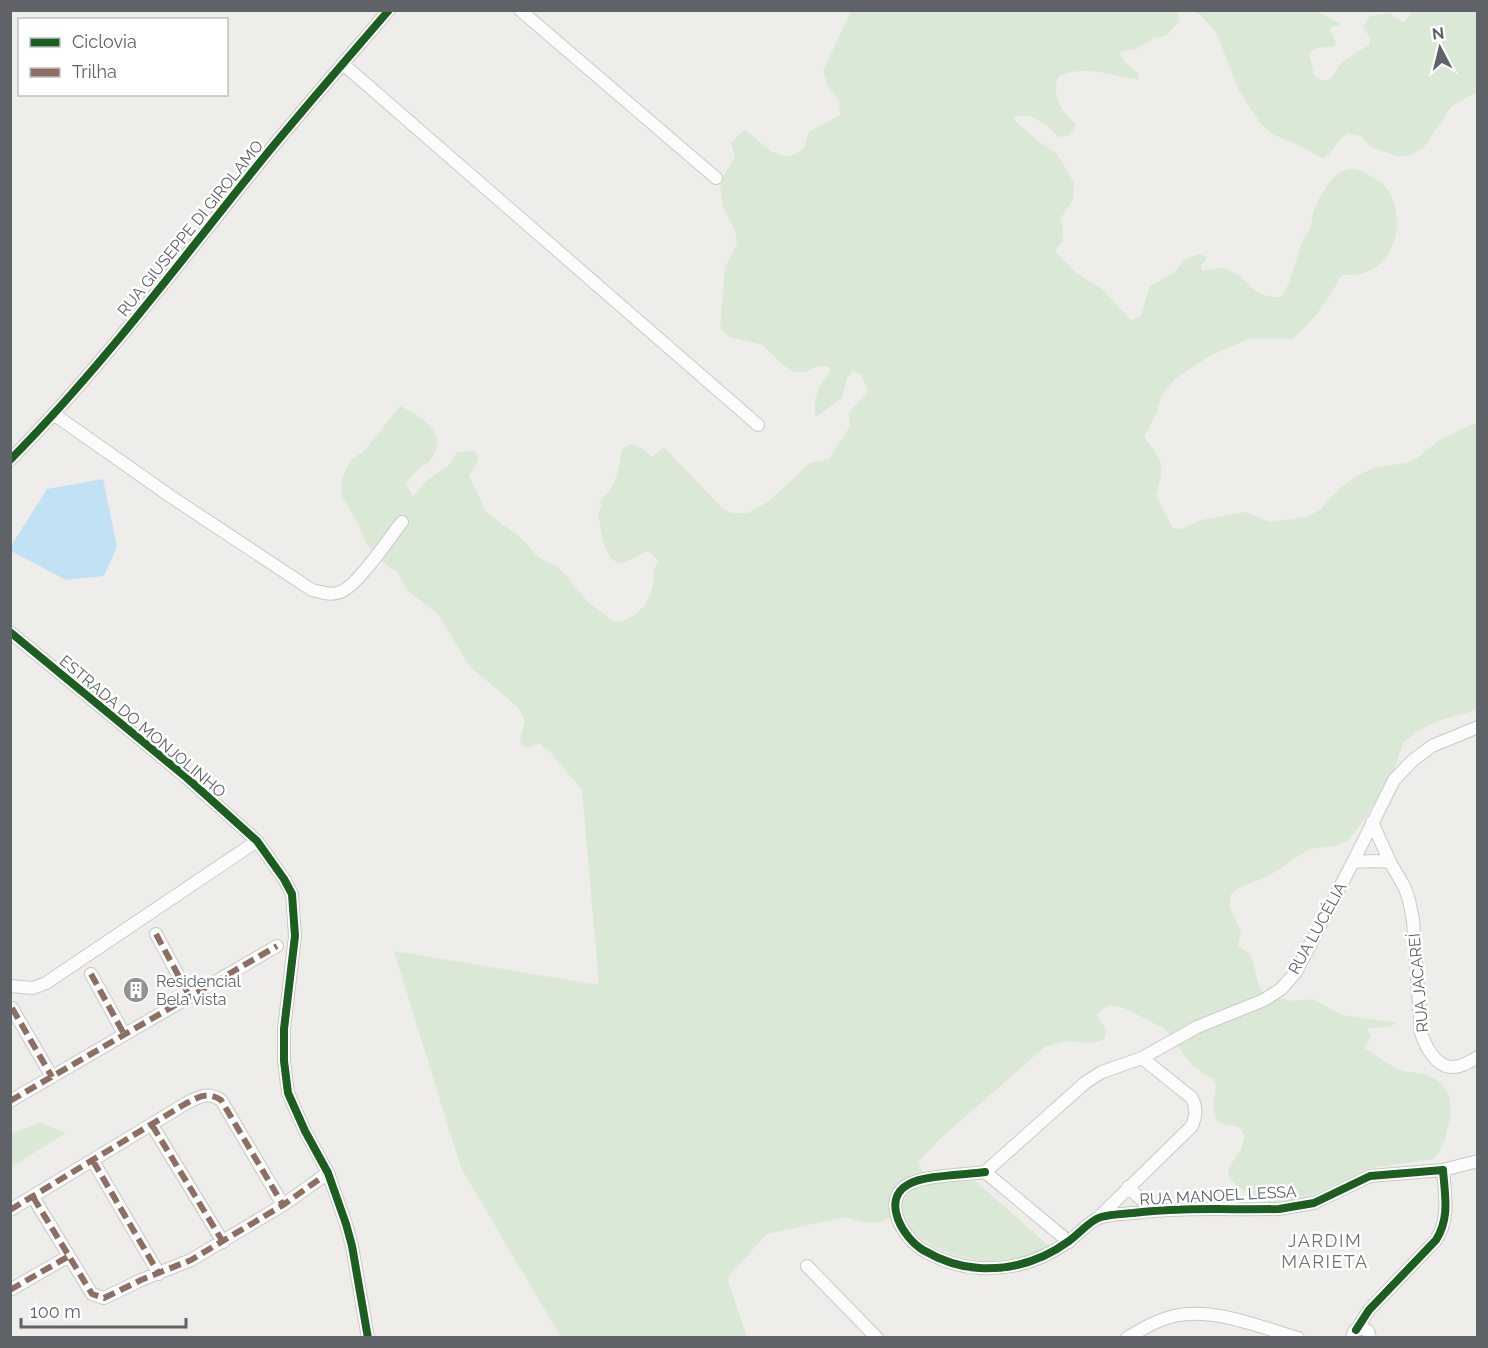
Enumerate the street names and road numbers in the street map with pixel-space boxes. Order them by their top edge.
street label: RUA GIUSEPPE DI GIROLAMO [114,137,267,320]
street label: ESTRADA DO MONJOLINHO [56,651,230,801]
street label: RUA LUCÉLIA [1283,878,1351,978]
street label: RUA JACAREÍ [1404,932,1432,1034]
street label: RUA MANOEL LESSA [1139,1182,1297,1209]

